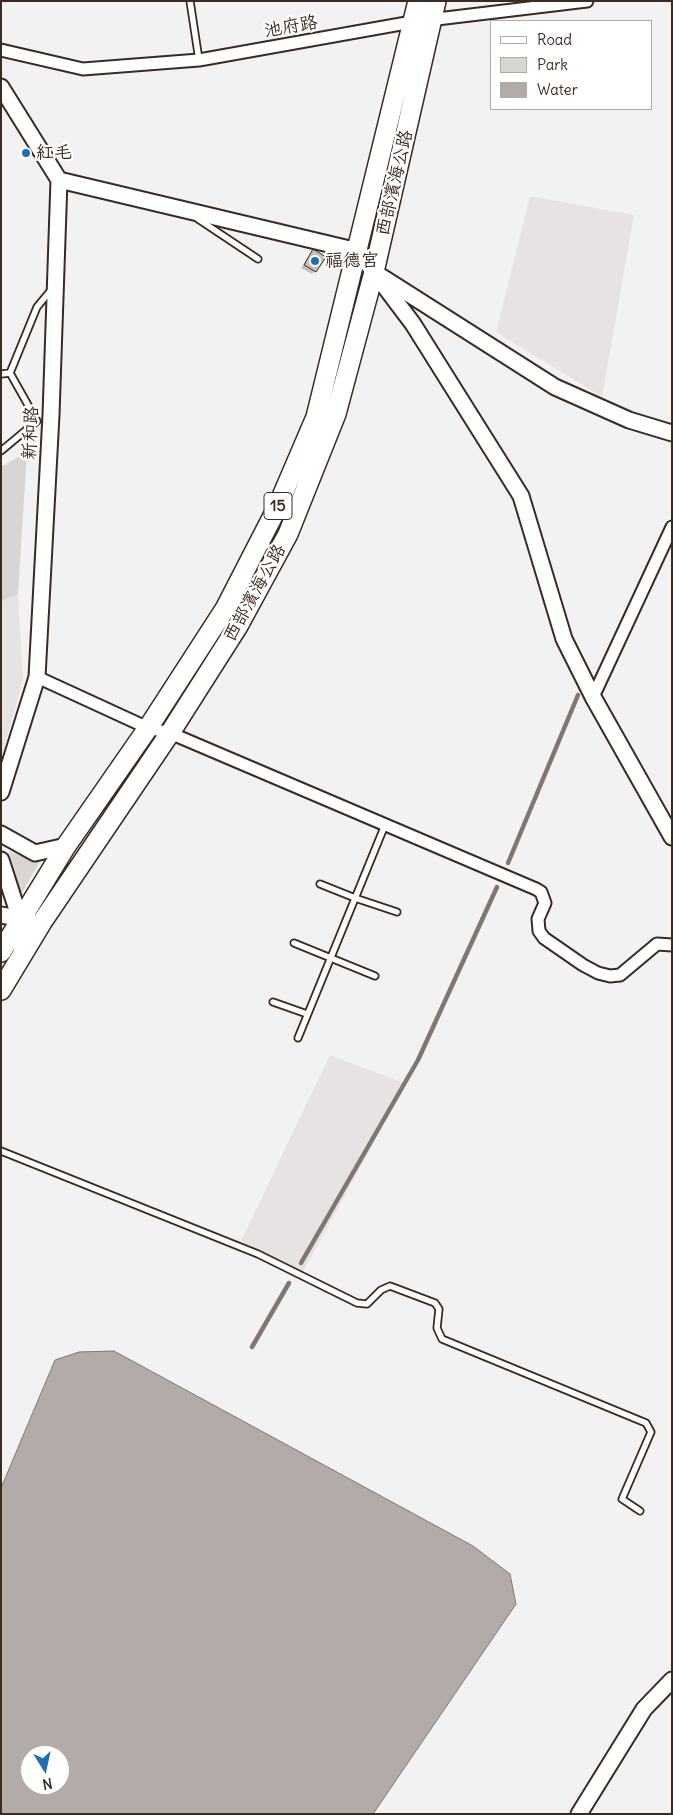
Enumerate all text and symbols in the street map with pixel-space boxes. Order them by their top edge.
street label: 池府路 [263,12,319,42]
legend [490,20,653,110]
text: Road [537,30,572,49]
text: Park [537,55,568,74]
text: Water [537,80,578,99]
street label: 西部濱海公路 [372,128,418,238]
place label: 紅毛 [36,142,72,164]
marker: 紅毛 [20,147,32,159]
place label: 福德宮 [325,250,379,272]
marker: 福德宮 [309,255,321,267]
street label: 新和路 [19,405,43,461]
road number: 15 [264,492,292,520]
street label: 西部濱海公路 [219,541,291,645]
north arrow [20,1745,70,1795]
text: N [41,1774,54,1793]

